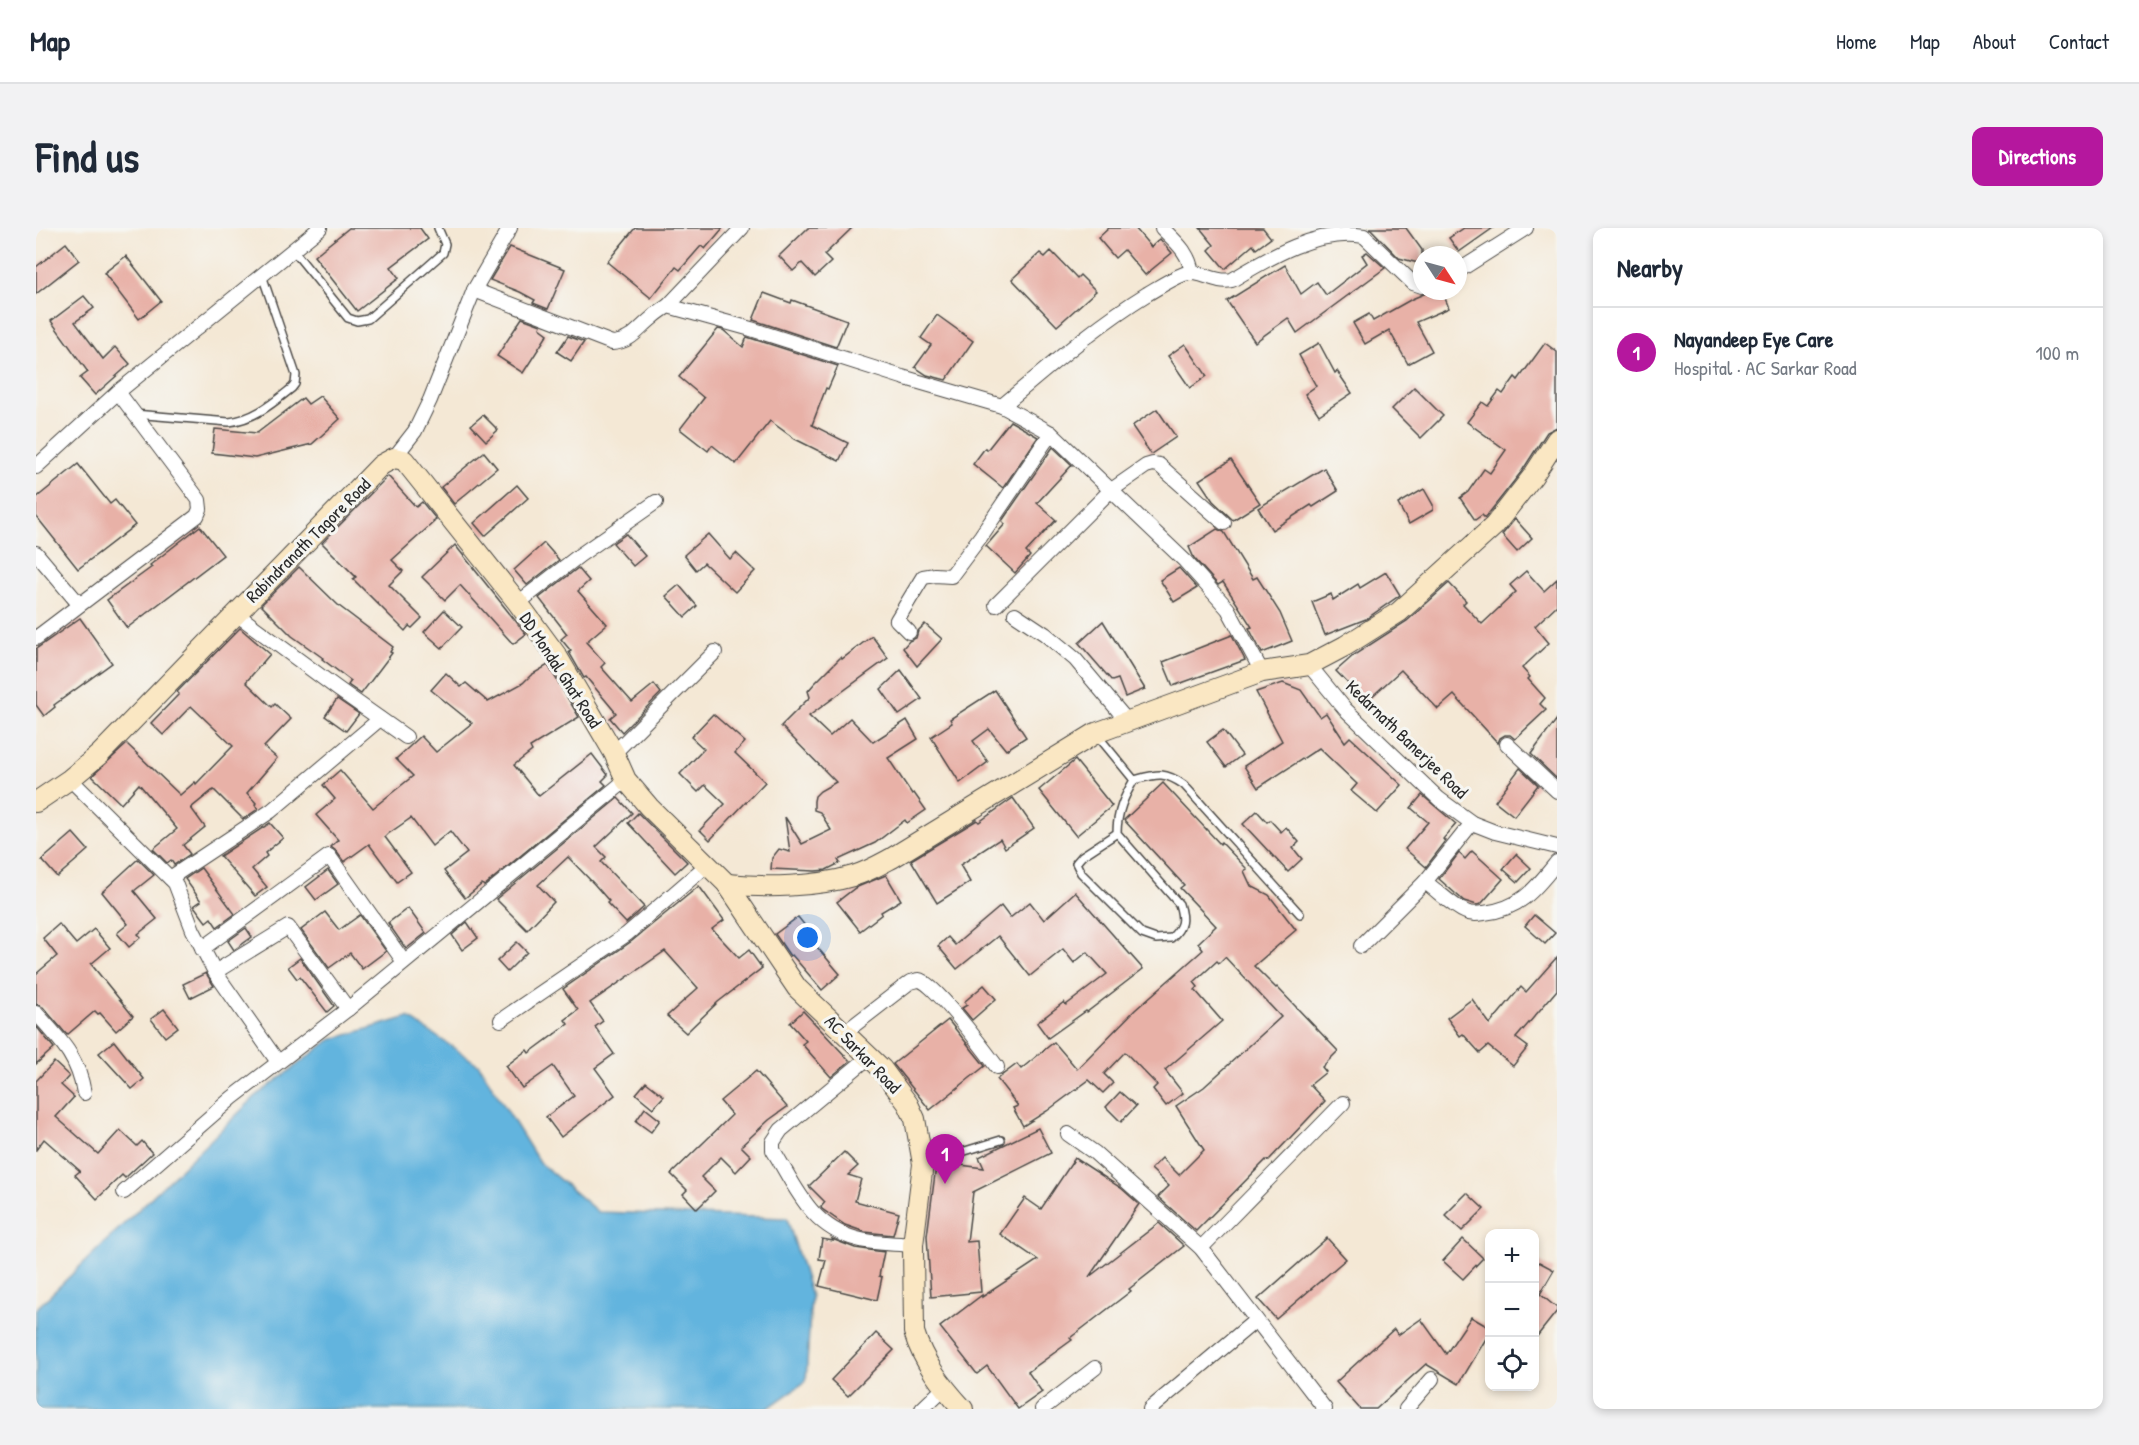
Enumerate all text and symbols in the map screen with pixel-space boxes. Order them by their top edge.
text: Map [30,22,70,60]
text: Home [1836,27,1877,56]
text: Map [1910,27,1940,56]
text: About [1973,27,2016,56]
text: Contact [2049,27,2109,56]
button: Directions [1972,127,2103,186]
text: Find us [36,128,139,185]
north arrow [1413,246,1467,300]
text: Nearby [1617,250,1683,285]
text: Nayandeep Eye Care [1674,324,1834,354]
text: 1 [1633,339,1640,366]
text: 100 m [2036,339,2079,366]
text: Hospital · AC Sarkar Road [1674,354,1857,381]
street label: Rabindranath Tagore Road [240,472,376,608]
street label: DD Mondal Ghat Road [514,607,608,733]
street label: Kedarnath Banerjee Road [1340,674,1474,804]
your location [793,923,822,952]
street label: AC Sarkar Road [819,1009,907,1099]
pin: 1 [926,1134,964,1184]
map controls [1485,1229,1539,1391]
button: + [1485,1229,1539,1283]
button: − [1485,1283,1539,1337]
button: locate [1485,1337,1539,1391]

